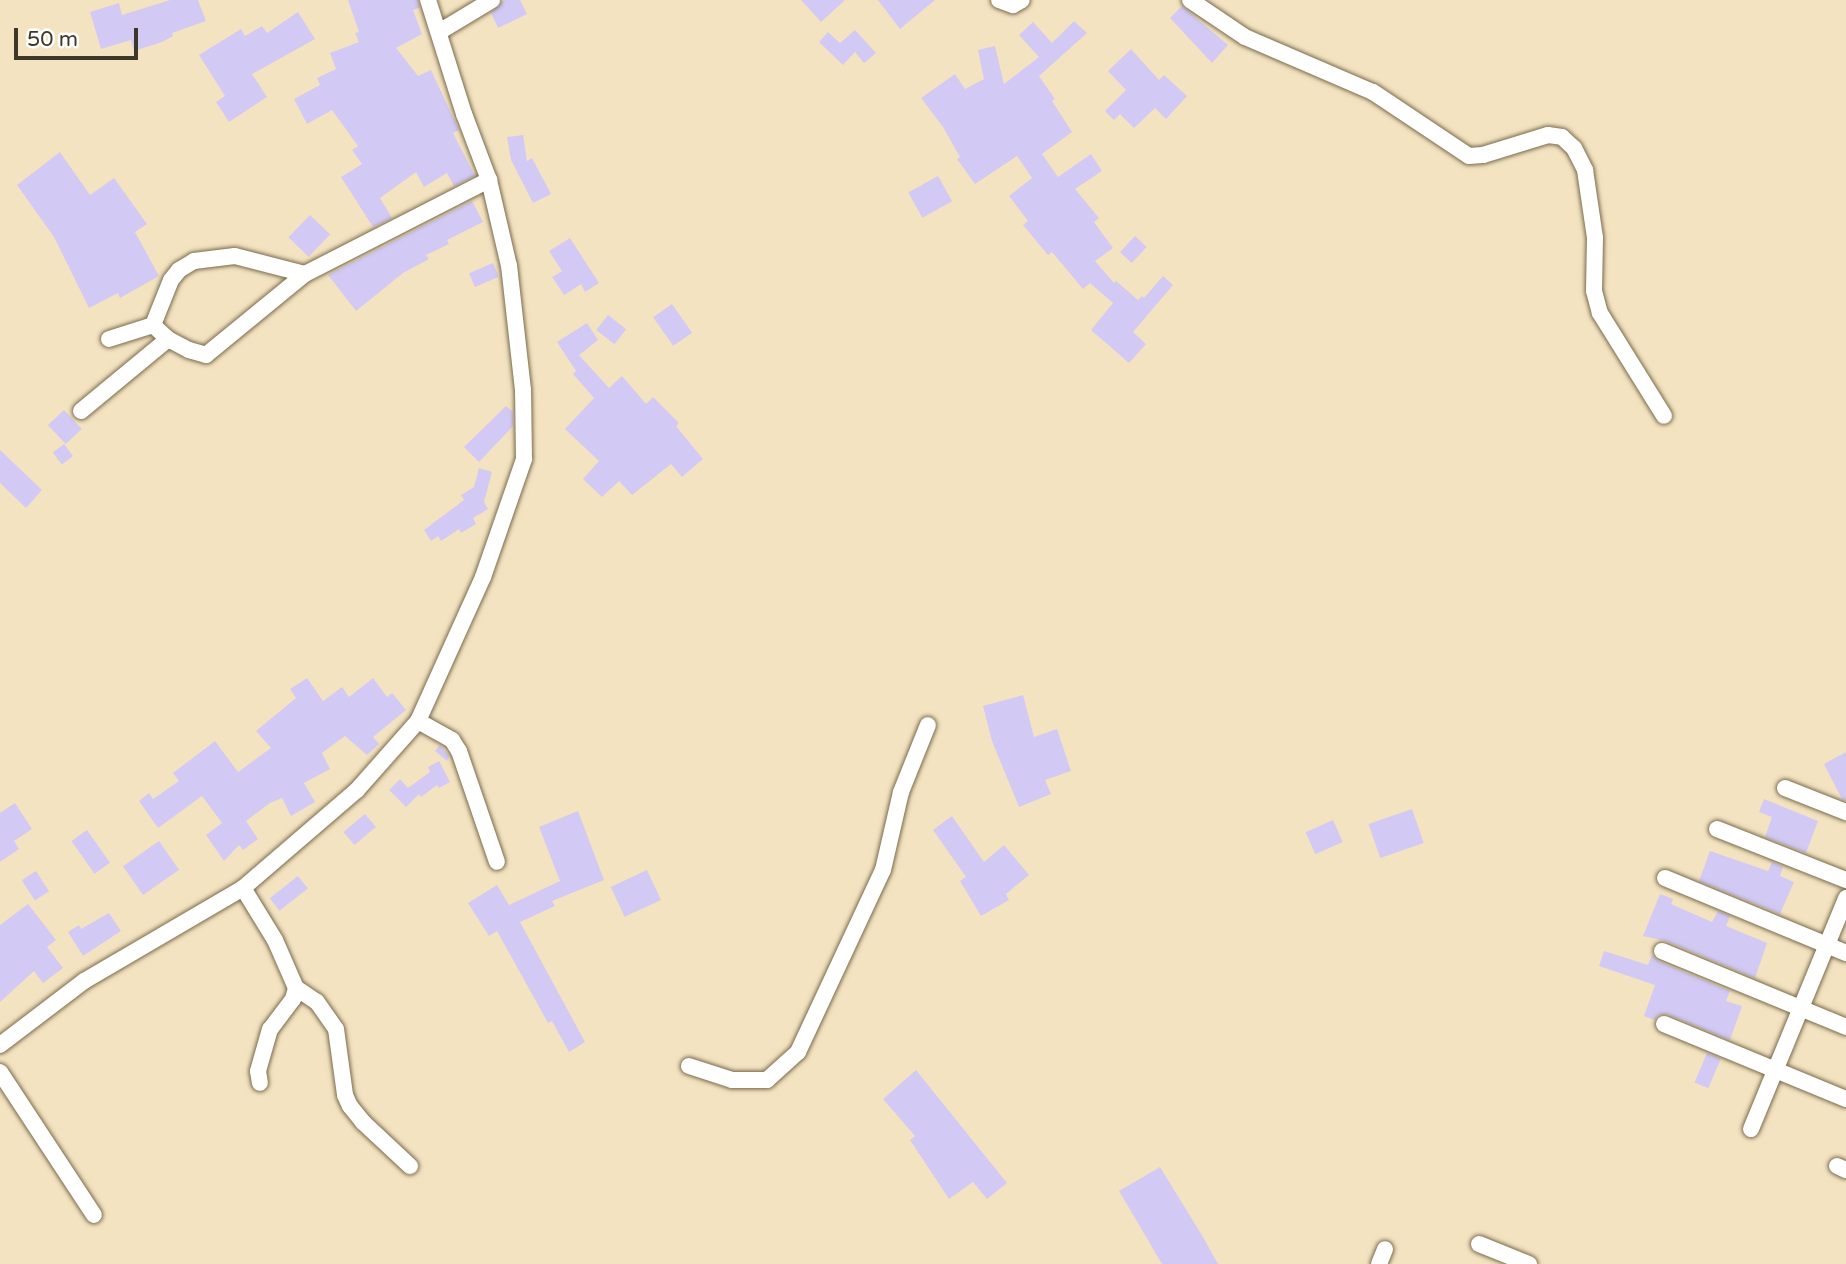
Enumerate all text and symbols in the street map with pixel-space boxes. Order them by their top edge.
scale bar [18,14,142,58]
text: 50 m [27,27,78,52]

